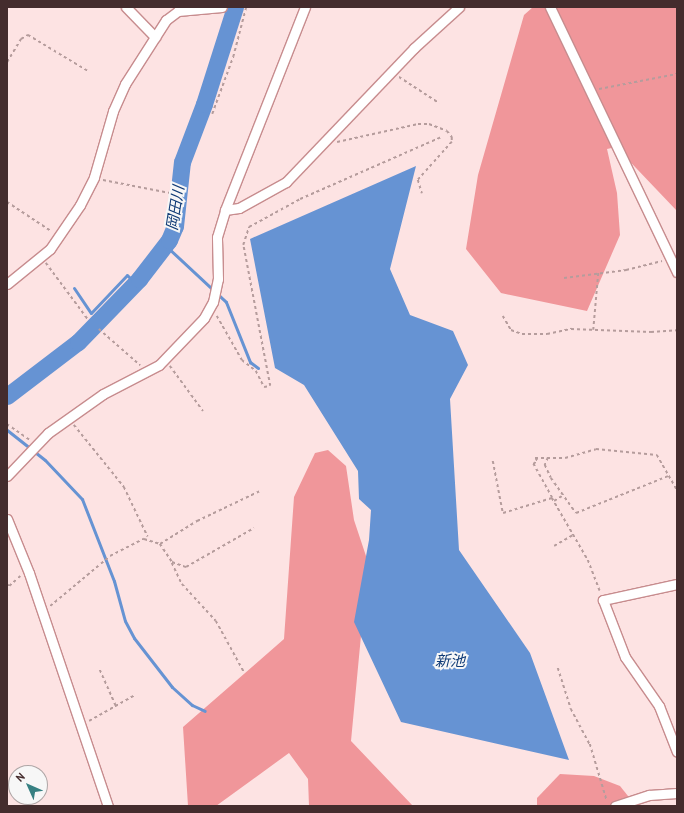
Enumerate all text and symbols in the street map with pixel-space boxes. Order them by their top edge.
water label: 岡田川 [163,184,187,232]
water label: 新池 [435,652,465,670]
north arrow [8,765,48,805]
text: N [13,770,28,785]

